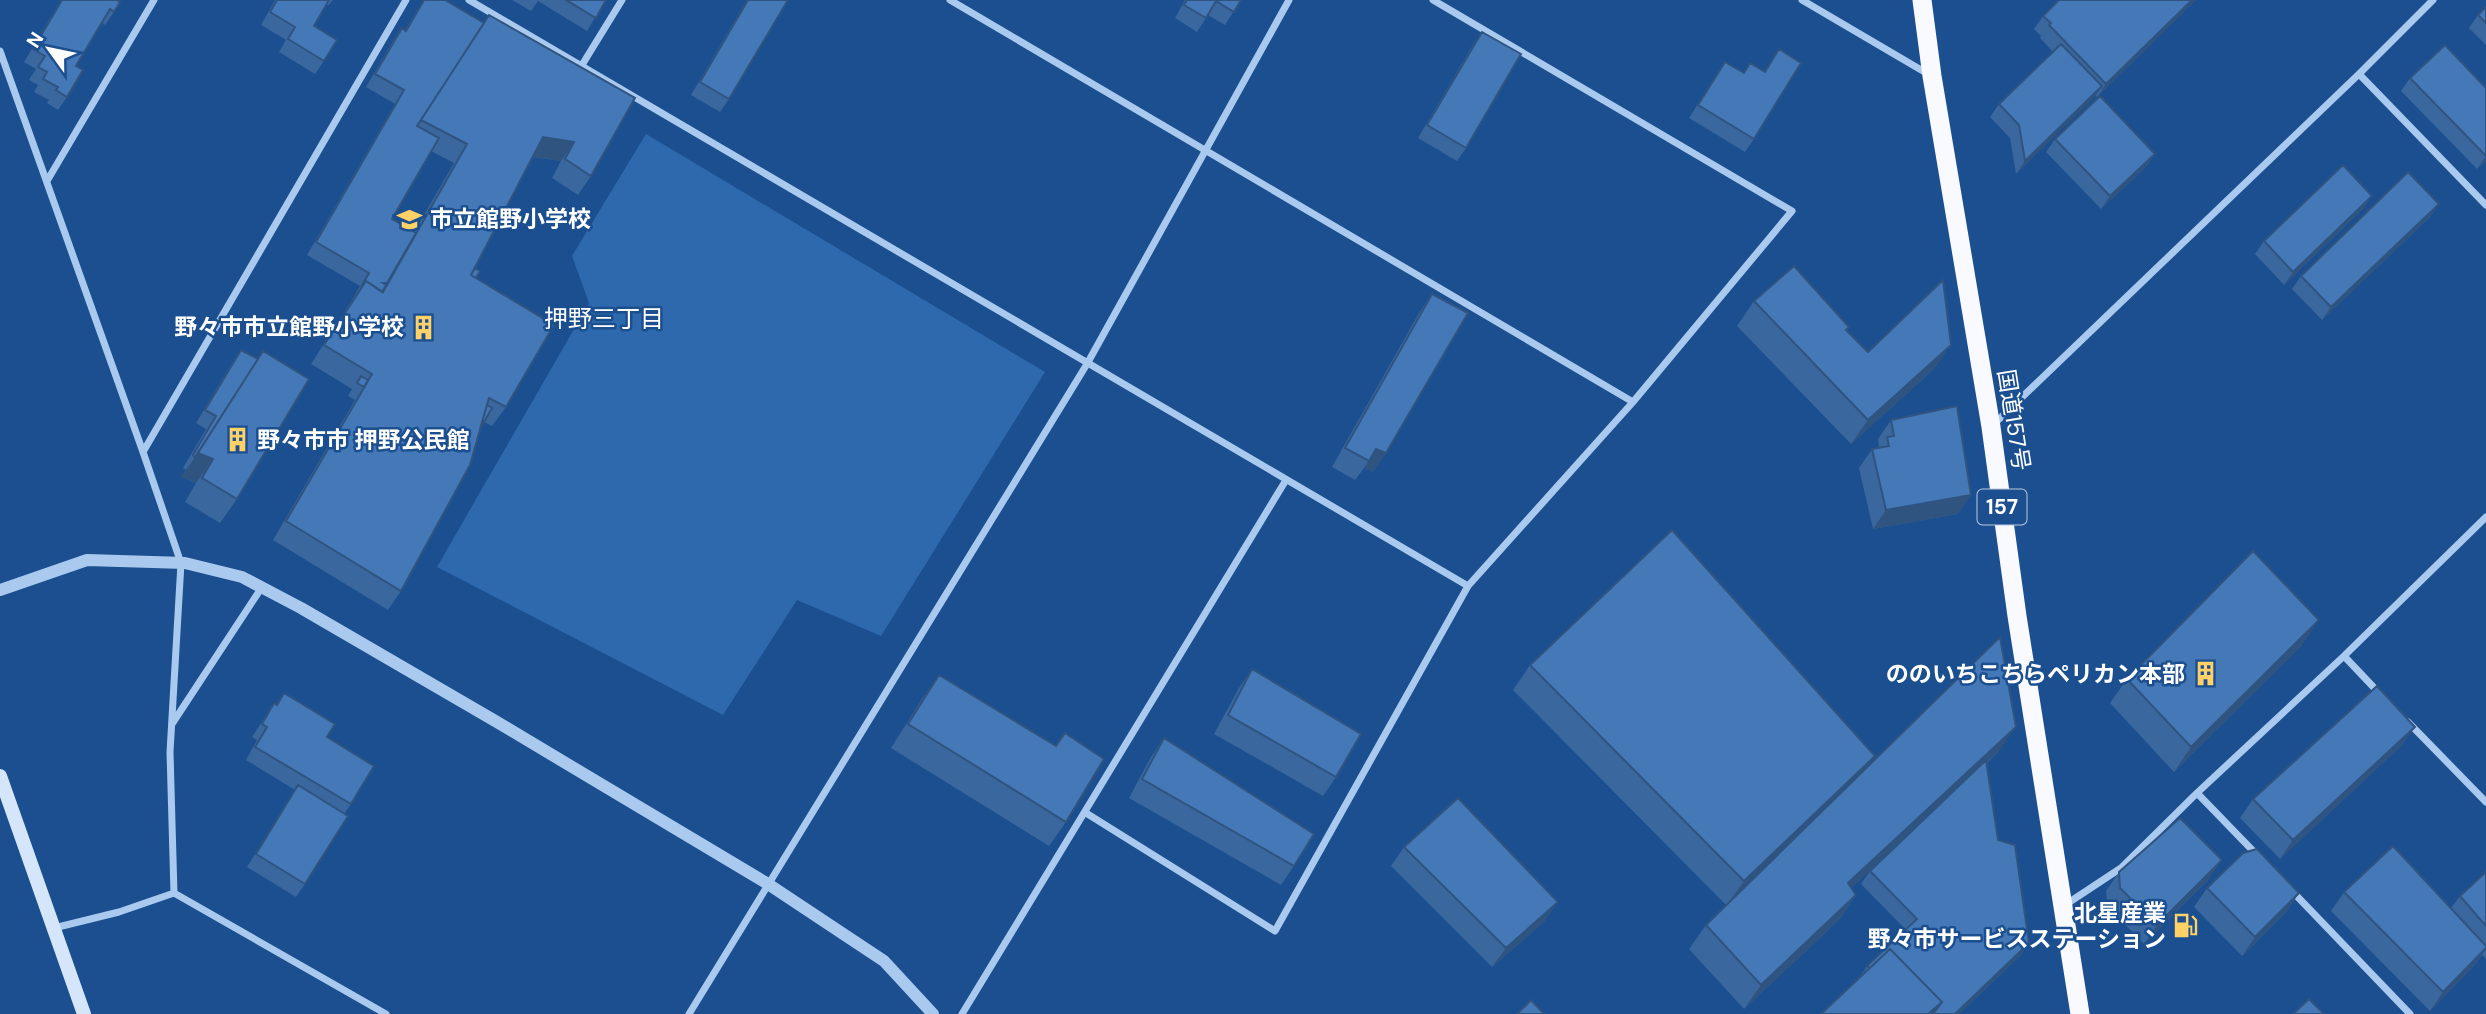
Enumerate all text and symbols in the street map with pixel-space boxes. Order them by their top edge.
north arrow [14,14,84,84]
text: N [21,27,49,53]
place label: 市立館野小学校 [430,204,591,234]
school or university icon: 市立館野小学校 [396,205,424,233]
district label: 押野三丁目 [544,303,664,334]
place label: 野々市市立館野小学校 [174,312,404,342]
building icon: 野々市市立館野小学校 [410,313,438,341]
street label: 国道157号 [1991,367,2037,473]
place label: 野々市市 押野公民館 [257,425,469,455]
building icon: 野々市市 押野公民館 [223,426,251,454]
road number: 157 [1978,490,2026,524]
place label: ののいちこちらペリカン本部 [1886,659,2185,689]
building icon: ののいちこちらペリカン本部 [2191,660,2219,688]
place label: 北星産業 野々市サービスステーション [1867,898,2166,954]
fuel station icon: 北星産業 野々市サービスステーション [2172,912,2200,940]

